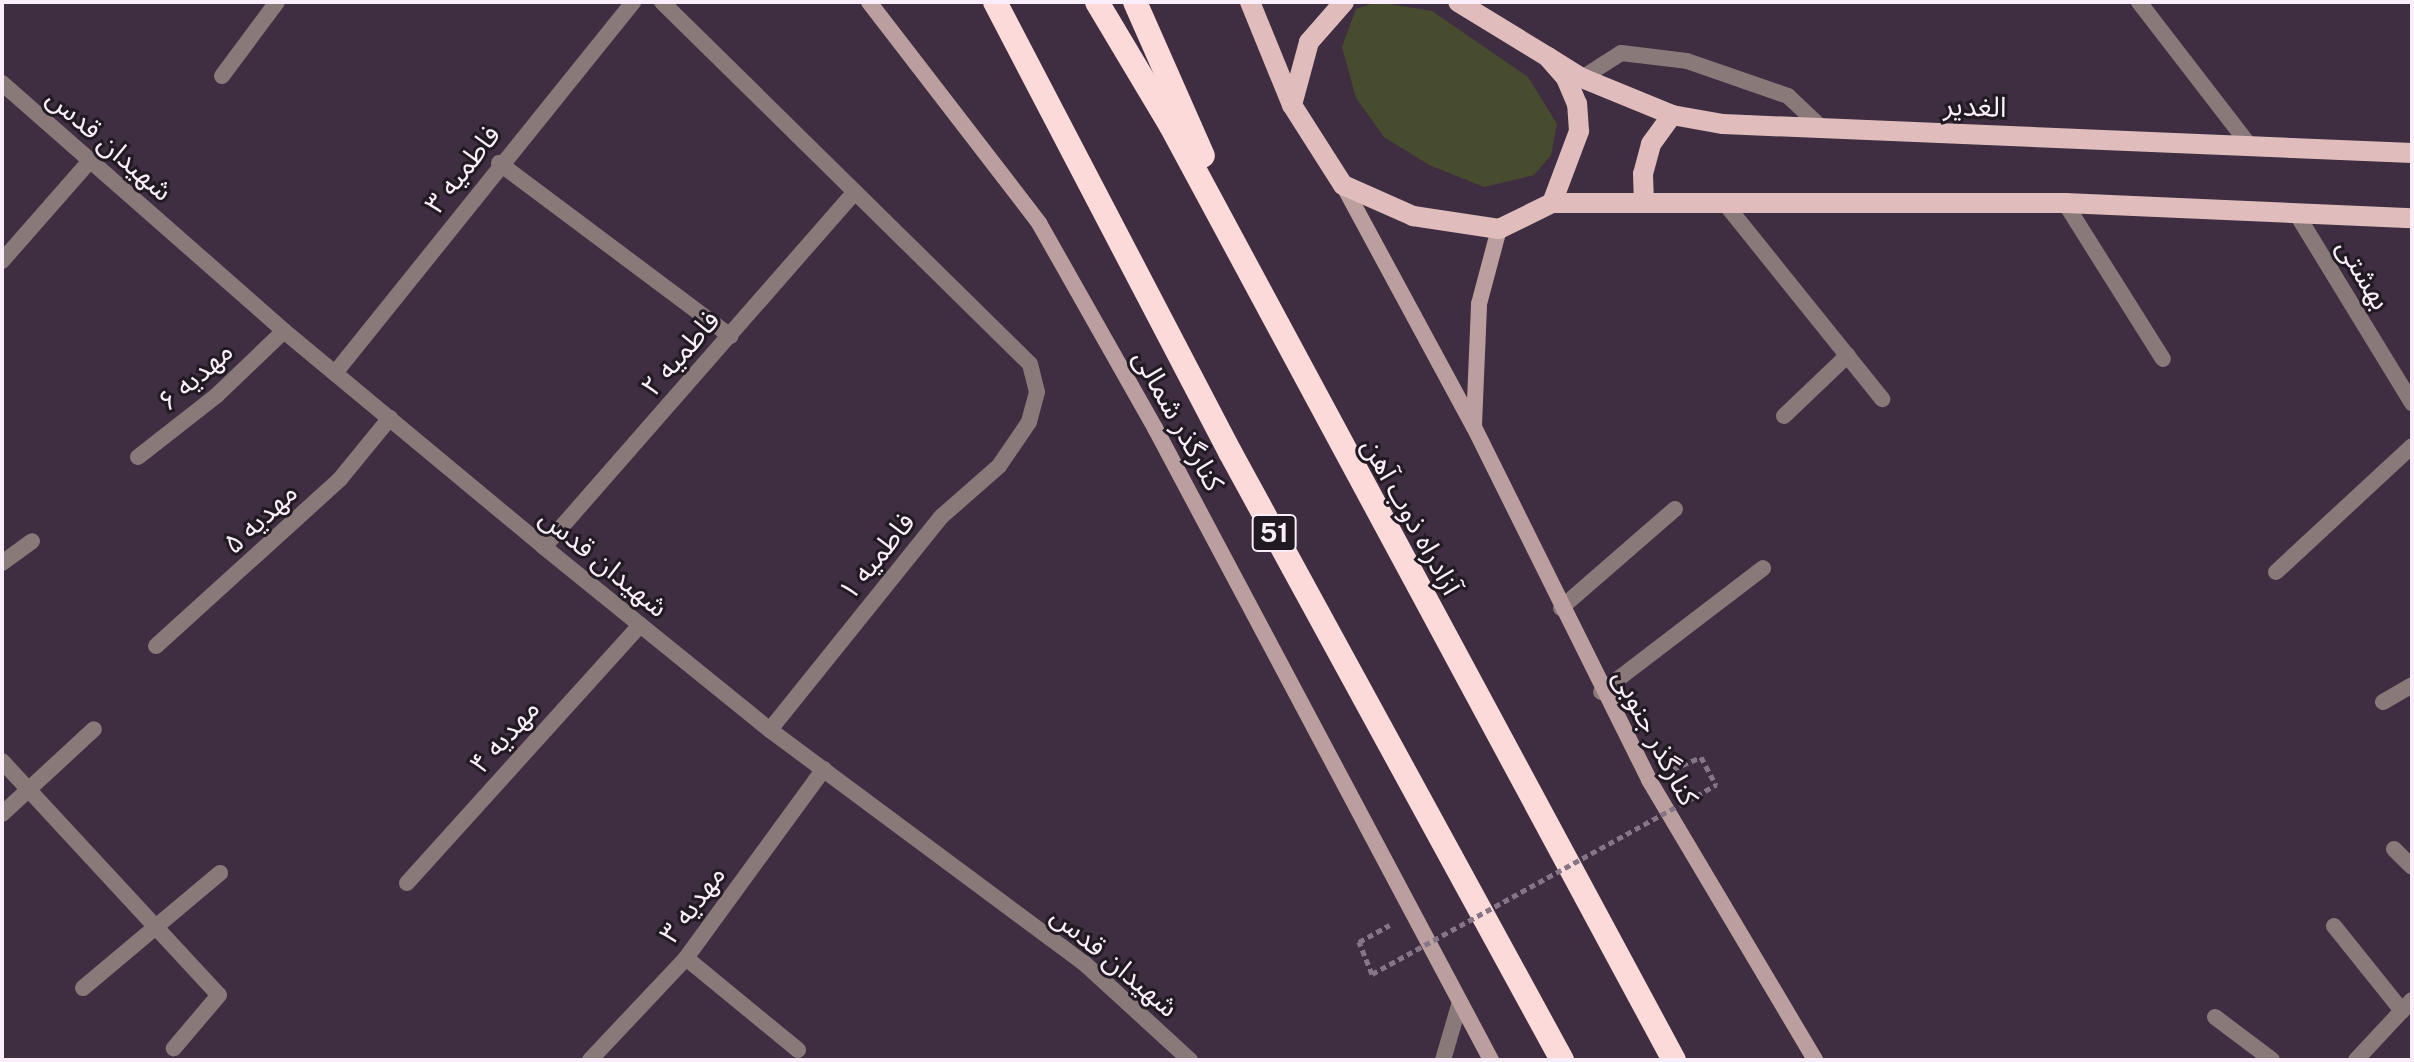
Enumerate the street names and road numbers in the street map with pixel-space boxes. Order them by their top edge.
street label: شهیدان قدس [40,80,180,208]
street label: الغدیر [1943,88,2007,124]
street label: فاطمیه ۳ [417,118,507,220]
street label: بهشتی [2330,233,2398,315]
street label: فاطمیه ۲ [634,303,726,403]
street label: مهدیه ۶ [151,334,239,418]
street label: کنارگذر شمالی [1126,344,1232,496]
street label: آزادراه ذوب آهن [1355,432,1469,600]
street label: مهدیه ۵ [216,476,304,560]
street label: شهیدان قدس [533,500,675,624]
street label: فاطمیه ۱ [831,506,921,606]
road number: 51 [1250,511,1298,555]
street label: کنارگذر جنوبی [1606,663,1706,811]
street label: مهدیه ۴ [462,692,546,780]
street label: مهدیه ۳ [652,859,732,949]
street label: شهیدان قدس [1045,898,1185,1024]

